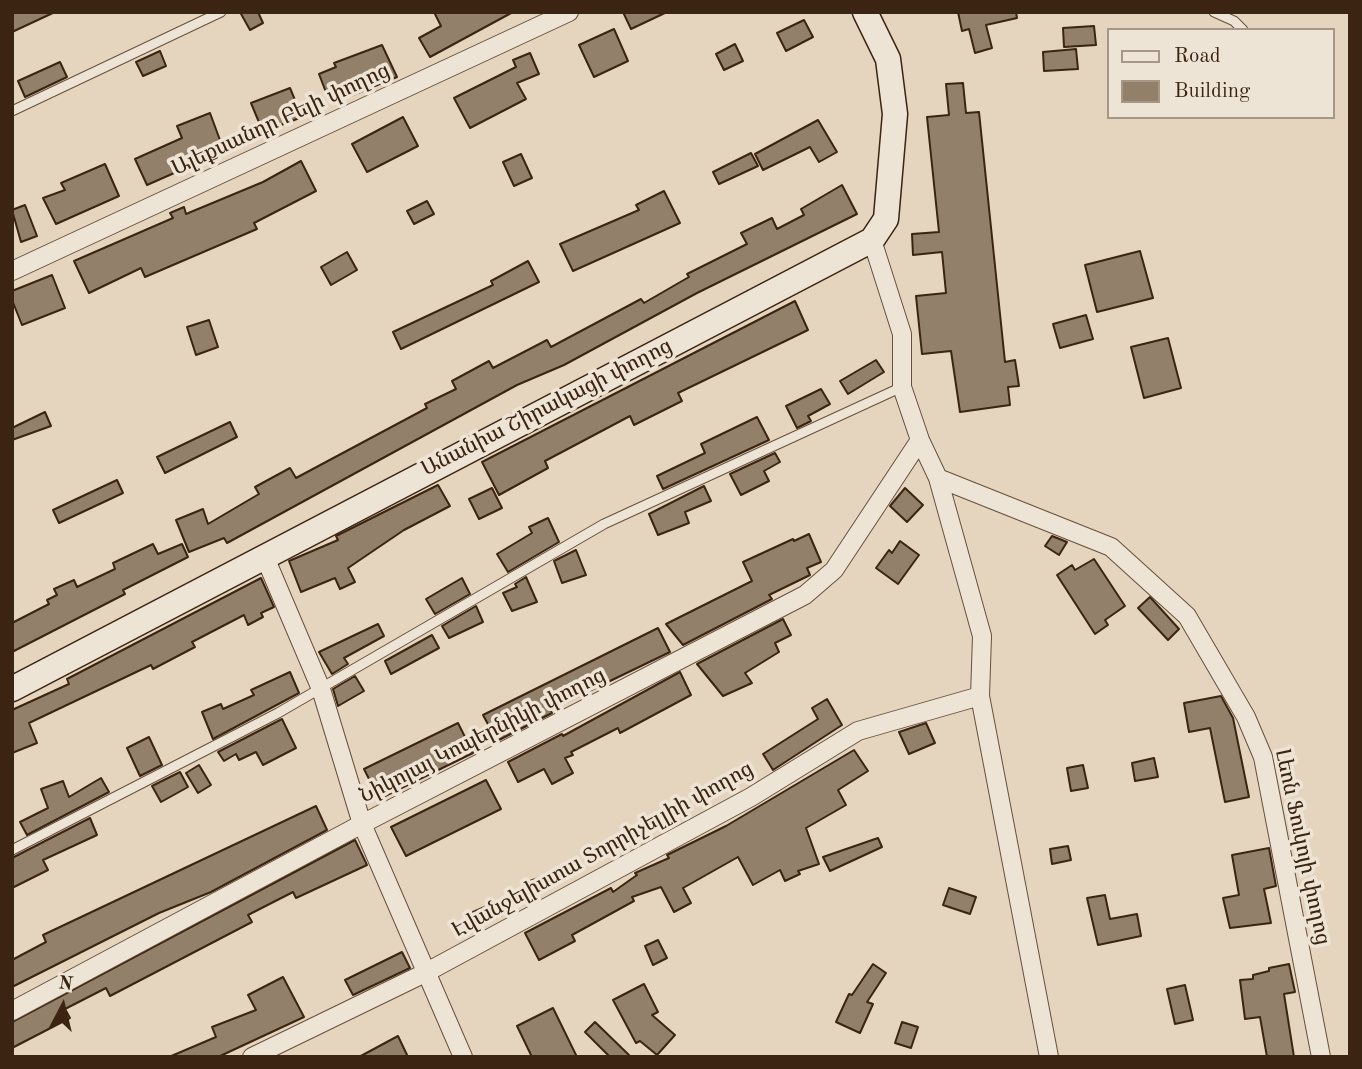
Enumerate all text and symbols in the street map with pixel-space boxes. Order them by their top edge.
legend [1106,28,1334,119]
text: Road [1174,46,1221,67]
street label: Ալեքսանդր Բելի փողոց [168,58,394,182]
text: Building [1174,81,1250,102]
street label: Անանիա Շիրակացի փողոց [417,334,677,482]
street label: Նիկոլայ Կոպերնիկի փողոց [356,663,610,809]
street label: Լեոն Ֆուկոյի փողոց [1269,747,1335,947]
street label: Էվանջելիստա Տորրիչելլիի փողոց [448,757,758,943]
north arrow [28,971,98,1041]
text: N [57,974,74,995]

